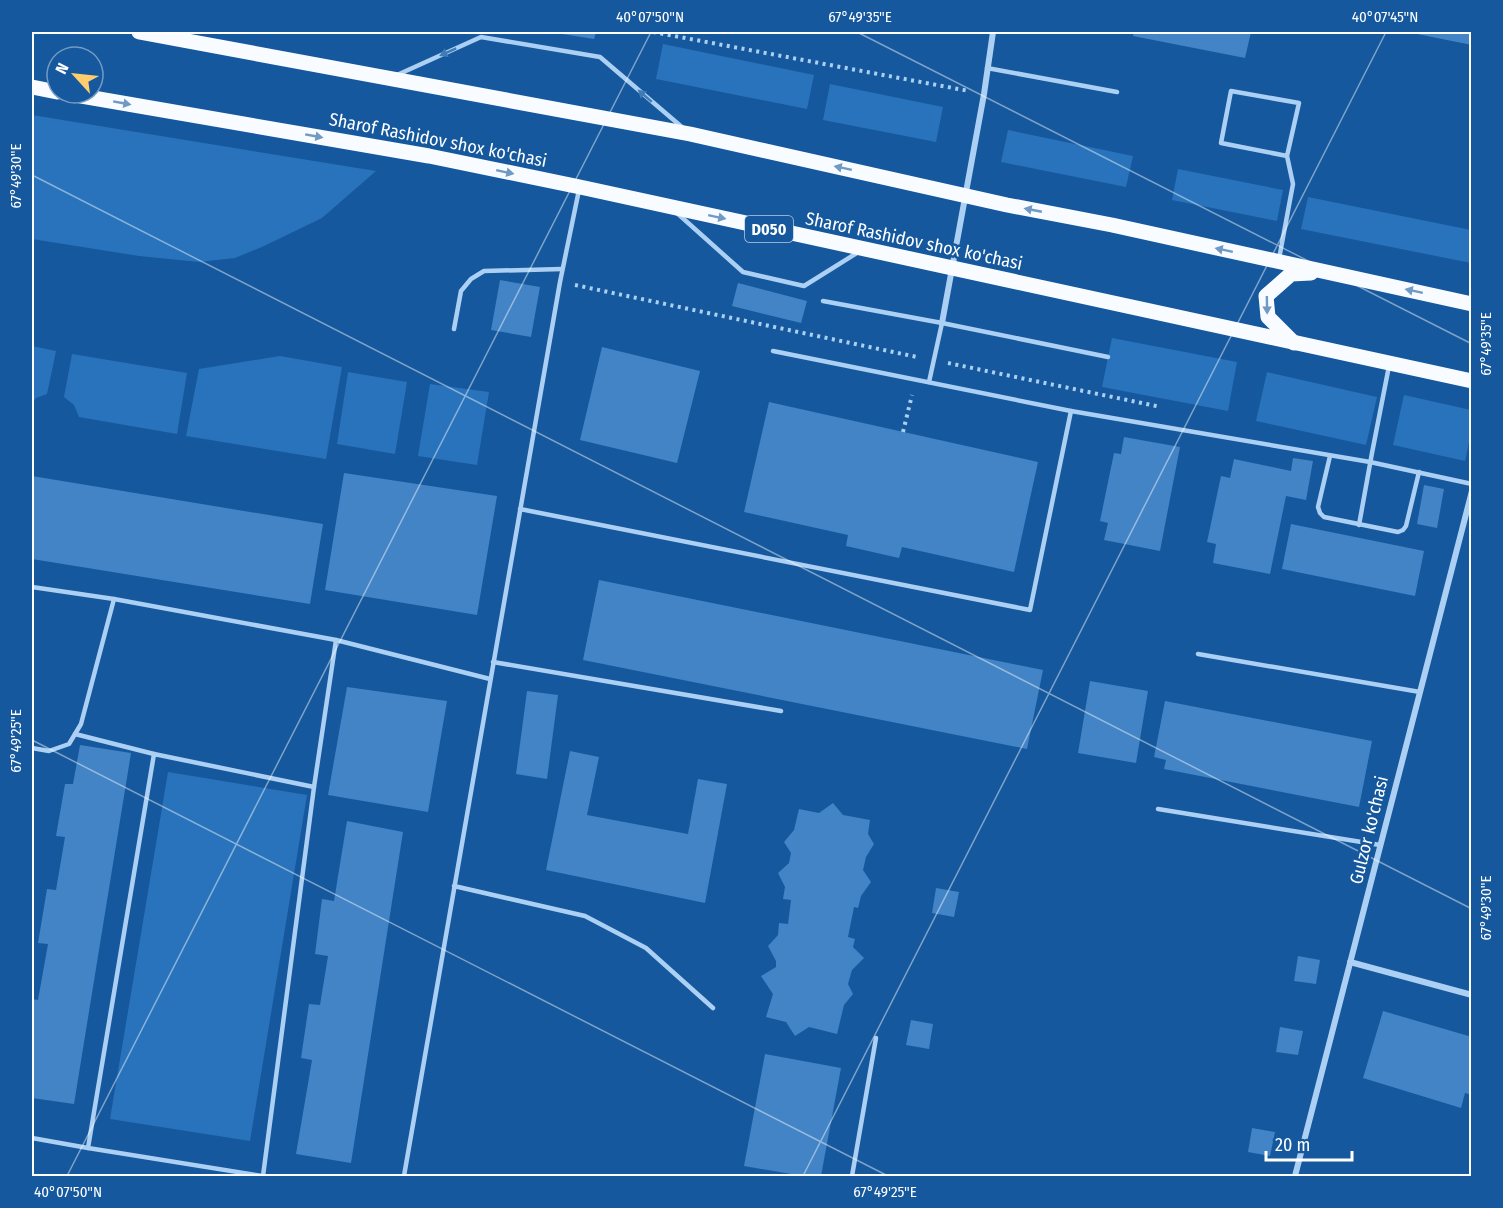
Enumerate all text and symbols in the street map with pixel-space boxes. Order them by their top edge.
text: 40°07'50"N [616,8,684,26]
text: 67°49'35"E [828,8,892,26]
text: 40°07'45"N [1352,8,1418,26]
north arrow [45,45,105,105]
one-way arrow [439,47,457,57]
text: N [51,60,73,77]
one-way arrow [638,90,653,103]
one-way arrow [112,99,131,108]
street label: Sharof Rashidov shox ko'chasi [327,108,549,172]
one-way arrow [304,132,323,141]
text: 67°49'30"E [7,144,25,208]
one-way arrow [833,162,852,172]
one-way arrow [496,168,515,177]
one-way arrow [1023,205,1042,214]
street label: Sharof Rashidov shox ko'chasi [804,207,1024,275]
one-way arrow [707,213,726,222]
road number: D050 [745,216,793,242]
one-way arrow [1215,244,1233,254]
one-way arrow [1405,286,1424,295]
one-way arrow [1263,296,1272,315]
text: 67°49'35"E [1477,312,1495,376]
text: 67°49'25"E [7,709,25,773]
street label: Gulzor ko'chasi [1345,774,1393,886]
text: 67°49'30"E [1477,876,1495,940]
scale bar [1266,1124,1352,1162]
text: 20 m [1275,1134,1310,1156]
text: 40°07'50"N [34,1183,102,1201]
text: 67°49'25"E [853,1183,917,1201]

